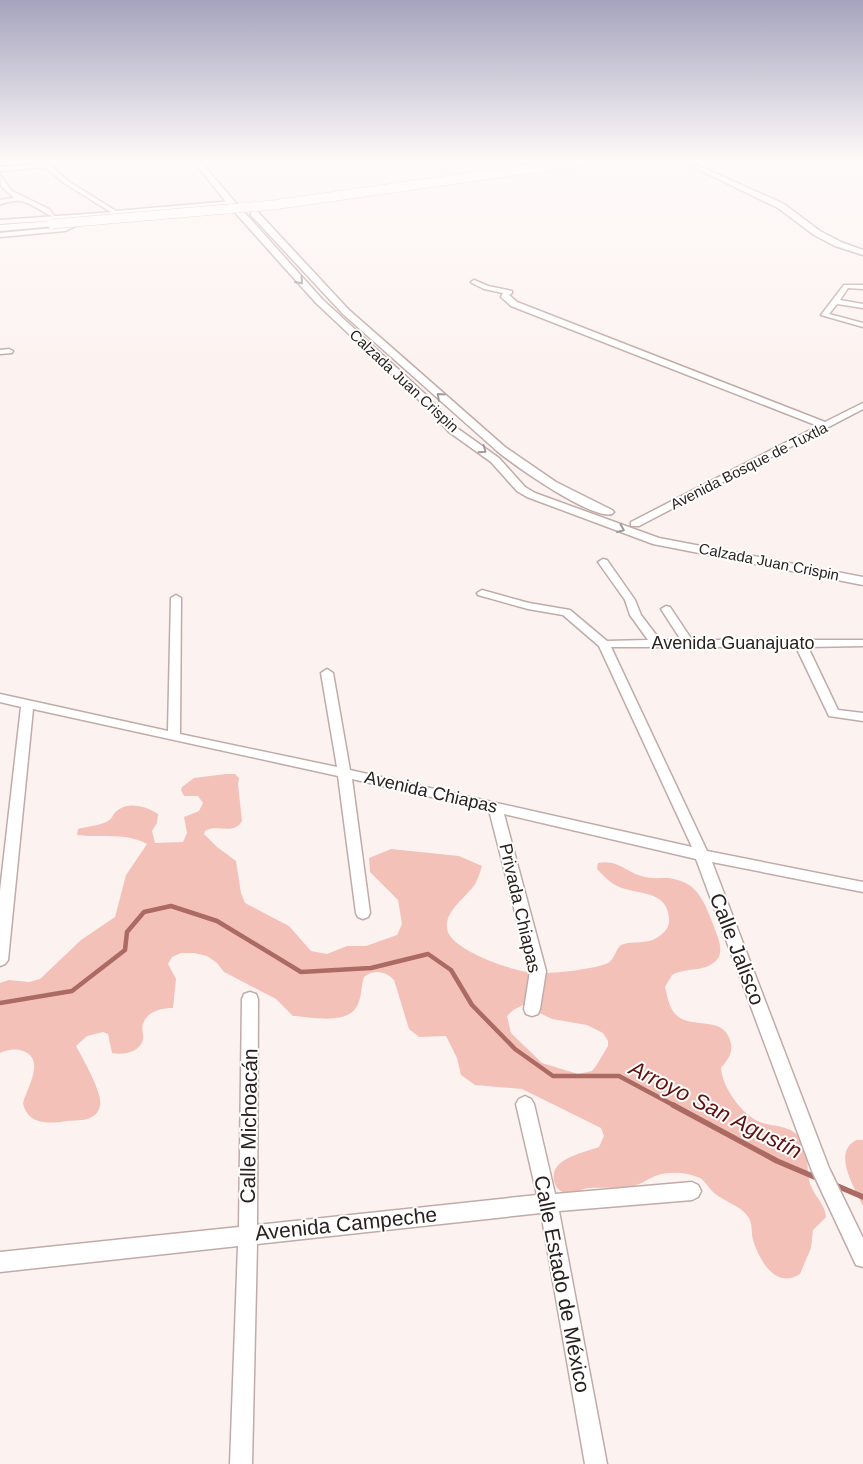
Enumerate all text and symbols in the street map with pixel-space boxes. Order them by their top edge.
one-way arrow [294,275,303,284]
street label: Calzada Juan Crispin [346,326,462,435]
one-way arrow [437,392,446,401]
street label: Avenida Bosque de Tuxtla [667,418,831,513]
one-way arrow [477,444,487,453]
one-way arrow [616,522,625,533]
street label: Calzada Juan Crispin [697,540,841,583]
street label: Avenida Guanajuato [652,633,814,653]
street label: Avenida Chiapas [363,767,499,817]
street label: Privada Chiapas [495,841,545,975]
street label: Calle Jalisco [706,890,769,1008]
street label: Calle Michoacán [236,1048,261,1204]
water label: Arroyo San Agustín [624,1054,806,1164]
street label: Calle Estado de México [530,1173,595,1394]
street label: Avenida Campeche [254,1203,438,1244]

